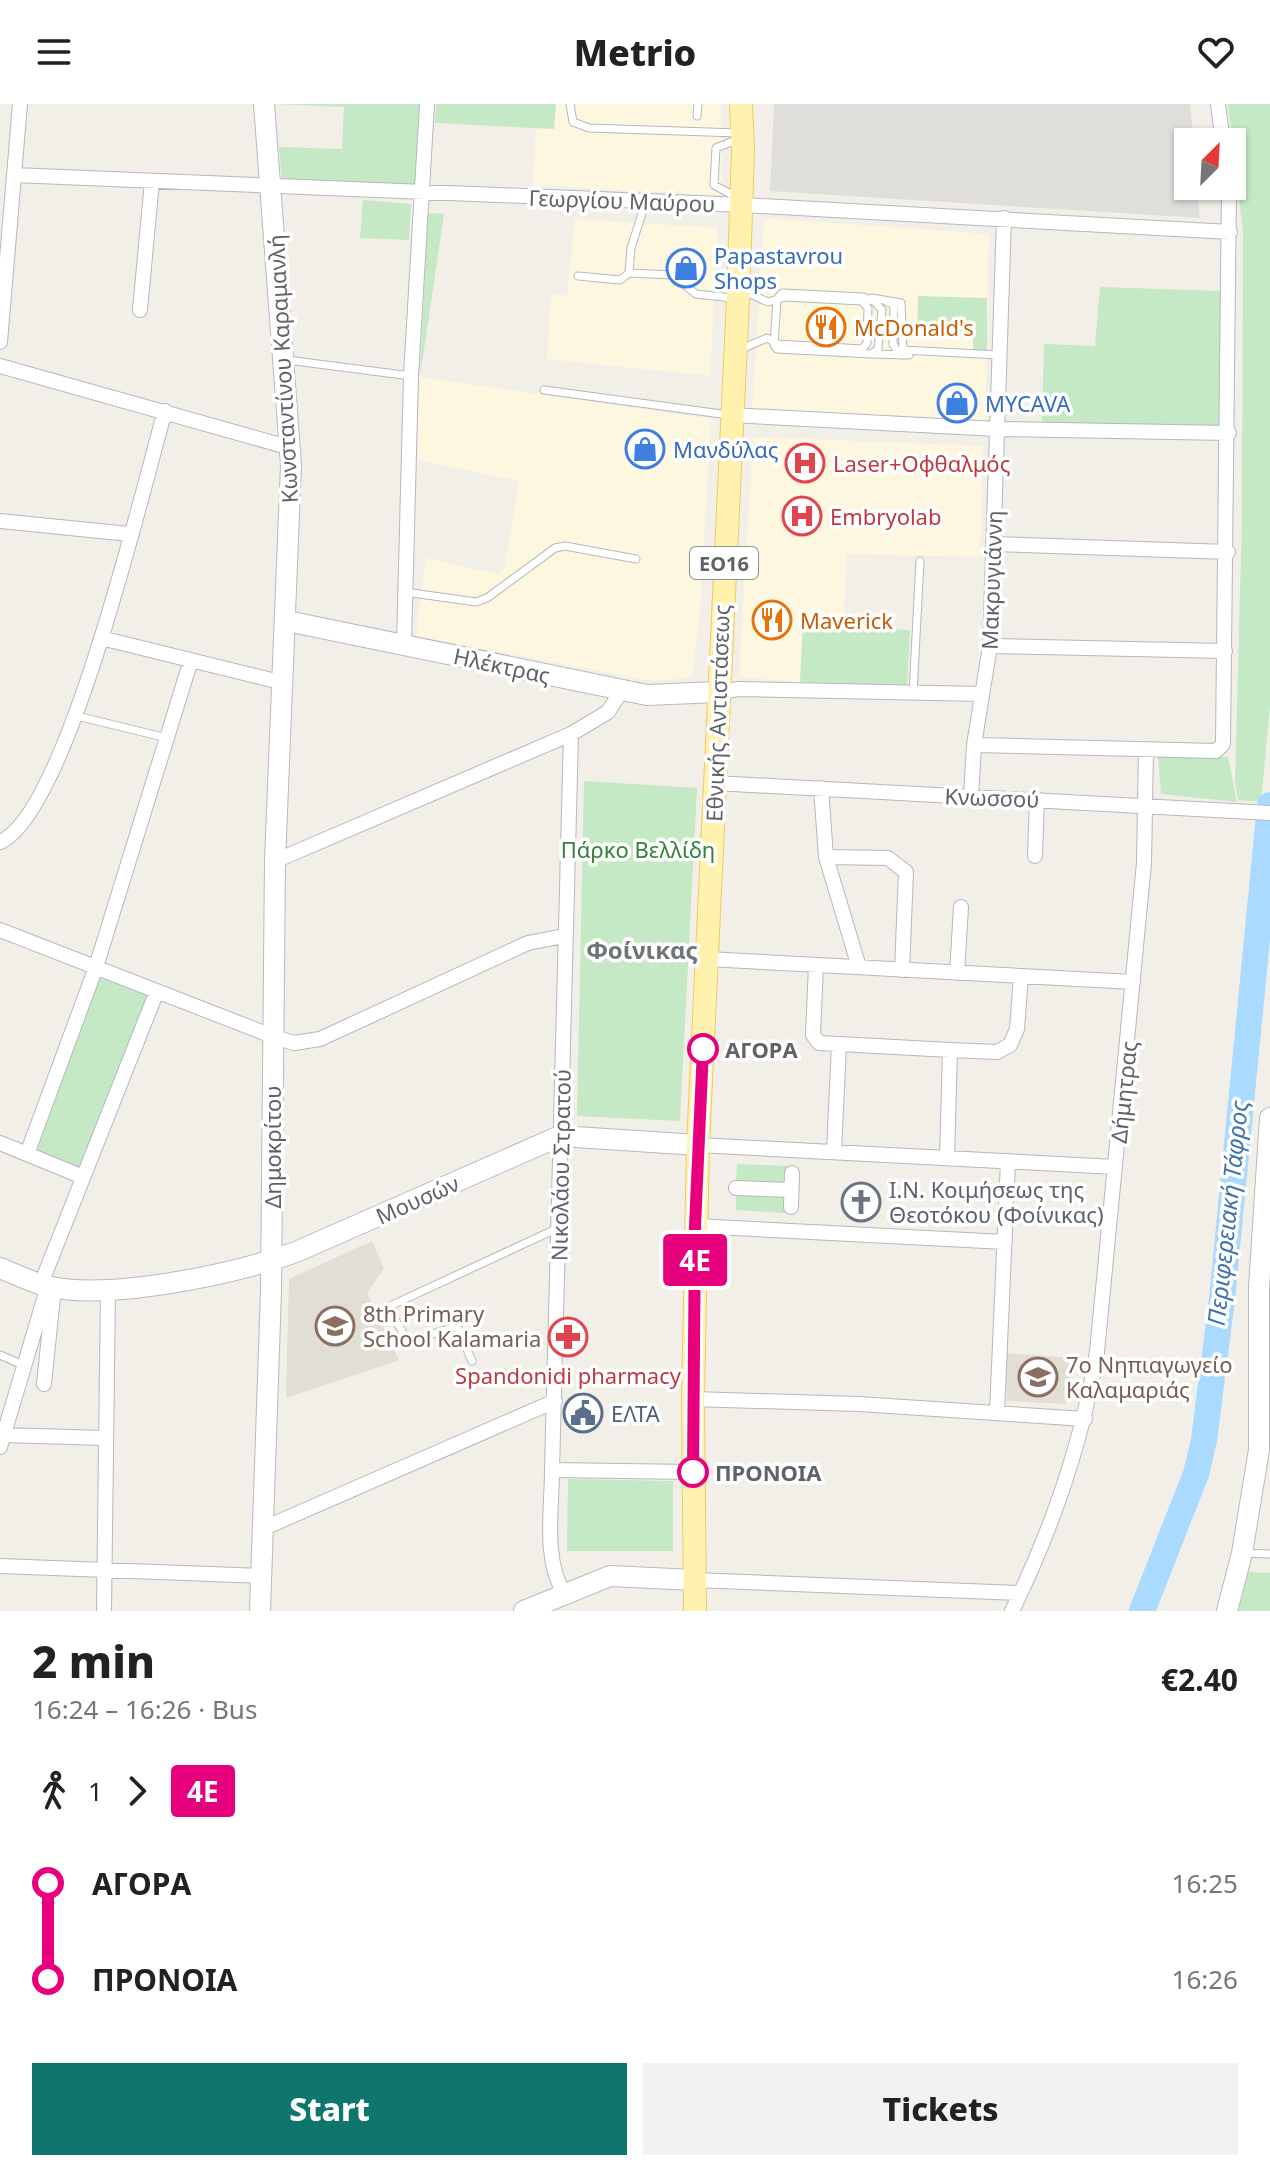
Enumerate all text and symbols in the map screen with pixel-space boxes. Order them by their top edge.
text: Metrio [574,28,696,77]
icon: menu [32,30,76,74]
icon: heart [1194,30,1238,74]
north arrow [1174,128,1246,200]
map controls [1174,128,1246,200]
street label: Γεωργίου Μαύρου [528,182,716,218]
street label: Κωνσταντίνου Καραμανλή [260,234,304,504]
place label: Papastavrou Shops [714,240,843,295]
shop icon: Papastavrou Shops [665,247,707,289]
restaurant icon: McDonald's [805,306,847,348]
place label: McDonald's [854,312,974,342]
shop icon: MYCAVA [936,382,978,424]
place label: MYCAVA [985,388,1071,418]
shop icon: Μανδύλας [624,428,666,470]
place label: Μανδύλας [673,434,779,464]
hospital icon: Laser+Οφθαλμός [784,442,826,484]
place label: Laser+Οφθαλμός [833,448,1010,478]
hospital icon: Embryolab [781,495,823,537]
place label: Embryolab [830,501,942,531]
street label: Μακρυγιάννη [974,510,1008,650]
road number: ΕΟ16 [690,547,758,579]
restaurant icon: Maverick [751,599,793,641]
street label: Εθνικής Αντιστάσεως [698,604,736,822]
place label: Maverick [800,605,893,635]
street label: Ηλέκτρας [451,640,553,690]
street label: Κνωσσού [944,780,1040,814]
park label: Πάρκο Βελλίδη [561,834,715,864]
district label: Φοίνικας [586,933,698,966]
marker: ΑΓΟΡΑ [688,1034,718,1064]
place label: ΑΓΟΡΑ [725,1034,798,1064]
street label: Δήμητρας [1103,1039,1143,1145]
street label: Νικολάου Στρατού [543,1069,577,1261]
street label: Δημοκρίτου [257,1086,287,1208]
water label: Περιφερειακή Τάφρος [1199,1098,1255,1327]
street label: Μουσών [371,1167,463,1231]
place label: Ι.Ν. Κοιμήσεως της Θεοτόκου (Φοίνικας) [889,1174,1104,1229]
church icon: Ι.Ν. Κοιμήσεως της Θεοτόκου (Φοίνικας) [840,1181,882,1223]
line badge: 4Ε [659,1234,731,1286]
text: 4Ε [679,1241,711,1279]
place label: 8th Primary School Kalamaria [363,1298,541,1353]
school or university icon: 8th Primary School Kalamaria [314,1305,356,1347]
pharmacy icon: Spandonidi pharmacy [547,1316,589,1358]
place label: 7ο Νηπιαγωγείο Καλαμαριάς [1066,1349,1232,1404]
school or university icon: 7ο Νηπιαγωγείο Καλαμαριάς [1017,1356,1059,1398]
place label: Spandonidi pharmacy [455,1360,682,1390]
public building icon: ΕΛΤΑ [562,1392,604,1434]
place label: ΕΛΤΑ [611,1398,661,1428]
marker: ΠΡΟΝΟΙΑ [678,1457,708,1487]
place label: ΠΡΟΝΟΙΑ [715,1457,822,1487]
text: 2 min [32,1631,155,1691]
text: €2.40 [1161,1659,1238,1700]
text: 16:24 – 16:26 · Bus [32,1691,257,1727]
icon: walk [32,1769,76,1813]
icon: forward [115,1769,159,1813]
text: 4Ε [187,1772,219,1810]
text: 1 [88,1773,103,1809]
text: ΑΓΟΡΑ [92,1863,191,1904]
text: 16:25 [1172,1865,1238,1901]
text: ΠΡΟΝΟΙΑ [92,1959,237,2000]
text: 16:26 [1172,1961,1238,1997]
button: Start [32,2063,627,2155]
button: Tickets [643,2063,1238,2155]

